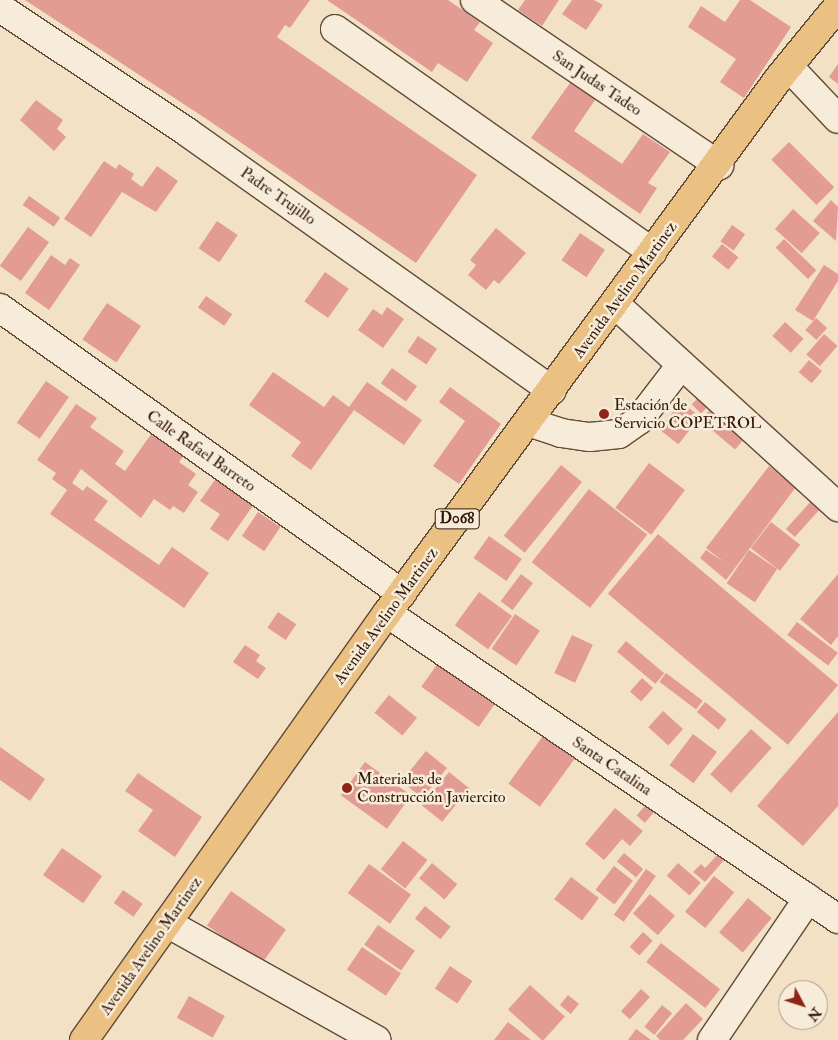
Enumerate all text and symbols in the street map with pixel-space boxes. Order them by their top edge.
street label: San Judas Tadeo [549,46,645,120]
street label: Padre Trujillo [237,163,319,229]
street label: Avenida Avelino Martinez [569,218,681,362]
place label: Estación de Servicio COPETROL [614,395,761,433]
street label: Calle Rafael Barreto [143,406,259,496]
marker: Estación de Servicio COPETROL [598,408,610,420]
road number: D068 [434,506,480,532]
street label: Avenida Avelino Martinez [330,544,442,688]
street label: Santa Catalina [569,732,655,800]
place label: Materiales de Construcción Javiercito [357,769,506,807]
marker: Materiales de Construcción Javiercito [341,782,353,794]
street label: Avenida Avelino Martinez [96,873,206,1019]
north arrow [778,980,828,1030]
text: N [804,1004,825,1025]

